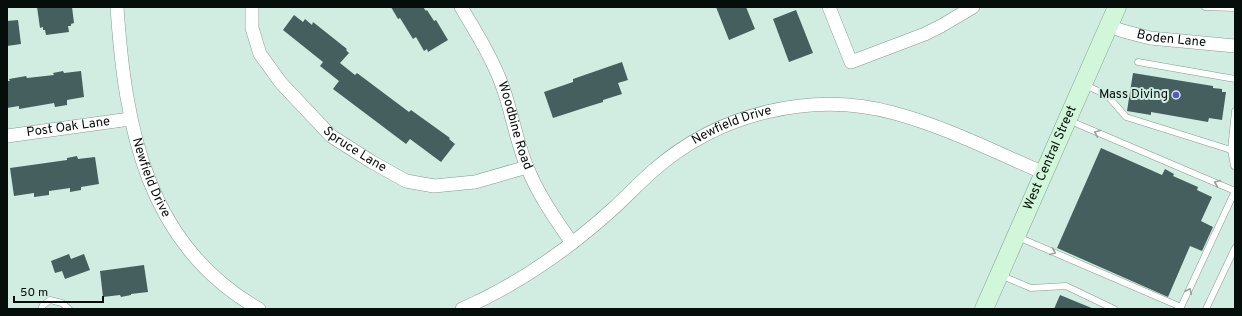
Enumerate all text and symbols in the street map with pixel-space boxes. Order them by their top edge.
street label: Boden Lane [1135,27,1207,51]
street label: Woodbine Road [494,80,535,172]
place label: Mass Diving [1099,87,1168,103]
marker: Mass Diving [1171,90,1181,100]
street label: Newfield Drive [689,103,773,149]
street label: West Central Street [1020,103,1081,213]
street label: Post Oak Lane [26,114,111,141]
street label: Spruce Lane [319,124,389,176]
one-way arrow [1093,129,1100,137]
street label: Newfield Drive [128,136,174,221]
one-way arrow [1213,180,1221,188]
one-way arrow [1049,247,1056,255]
scale bar [14,278,103,304]
text: 50 m [20,285,48,301]
one-way arrow [1184,288,1192,295]

